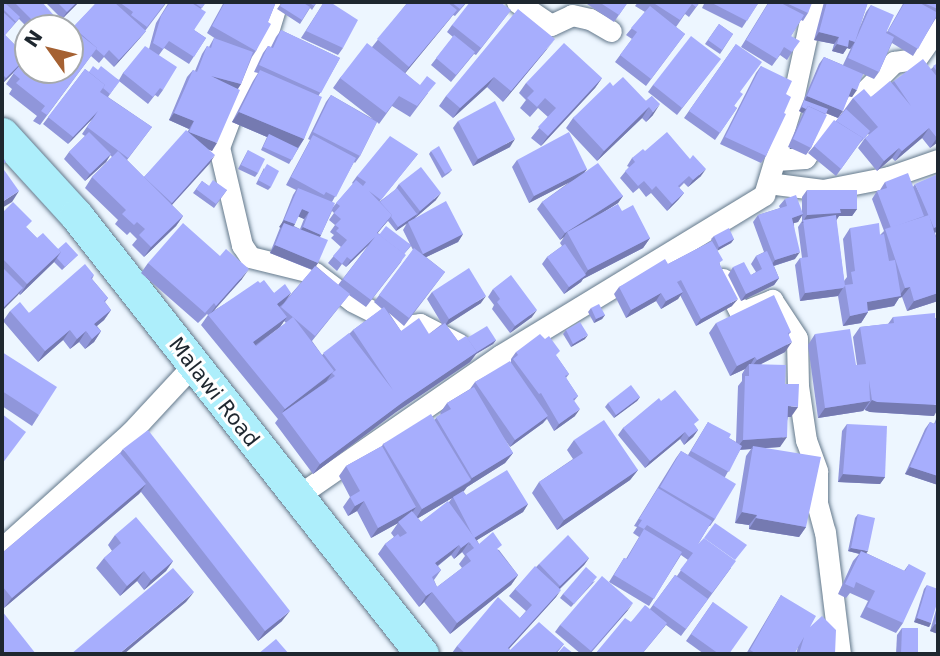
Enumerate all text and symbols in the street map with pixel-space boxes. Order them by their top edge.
north arrow [14,14,84,84]
text: N [20,26,47,51]
street label: Malawi Road [163,332,265,452]

